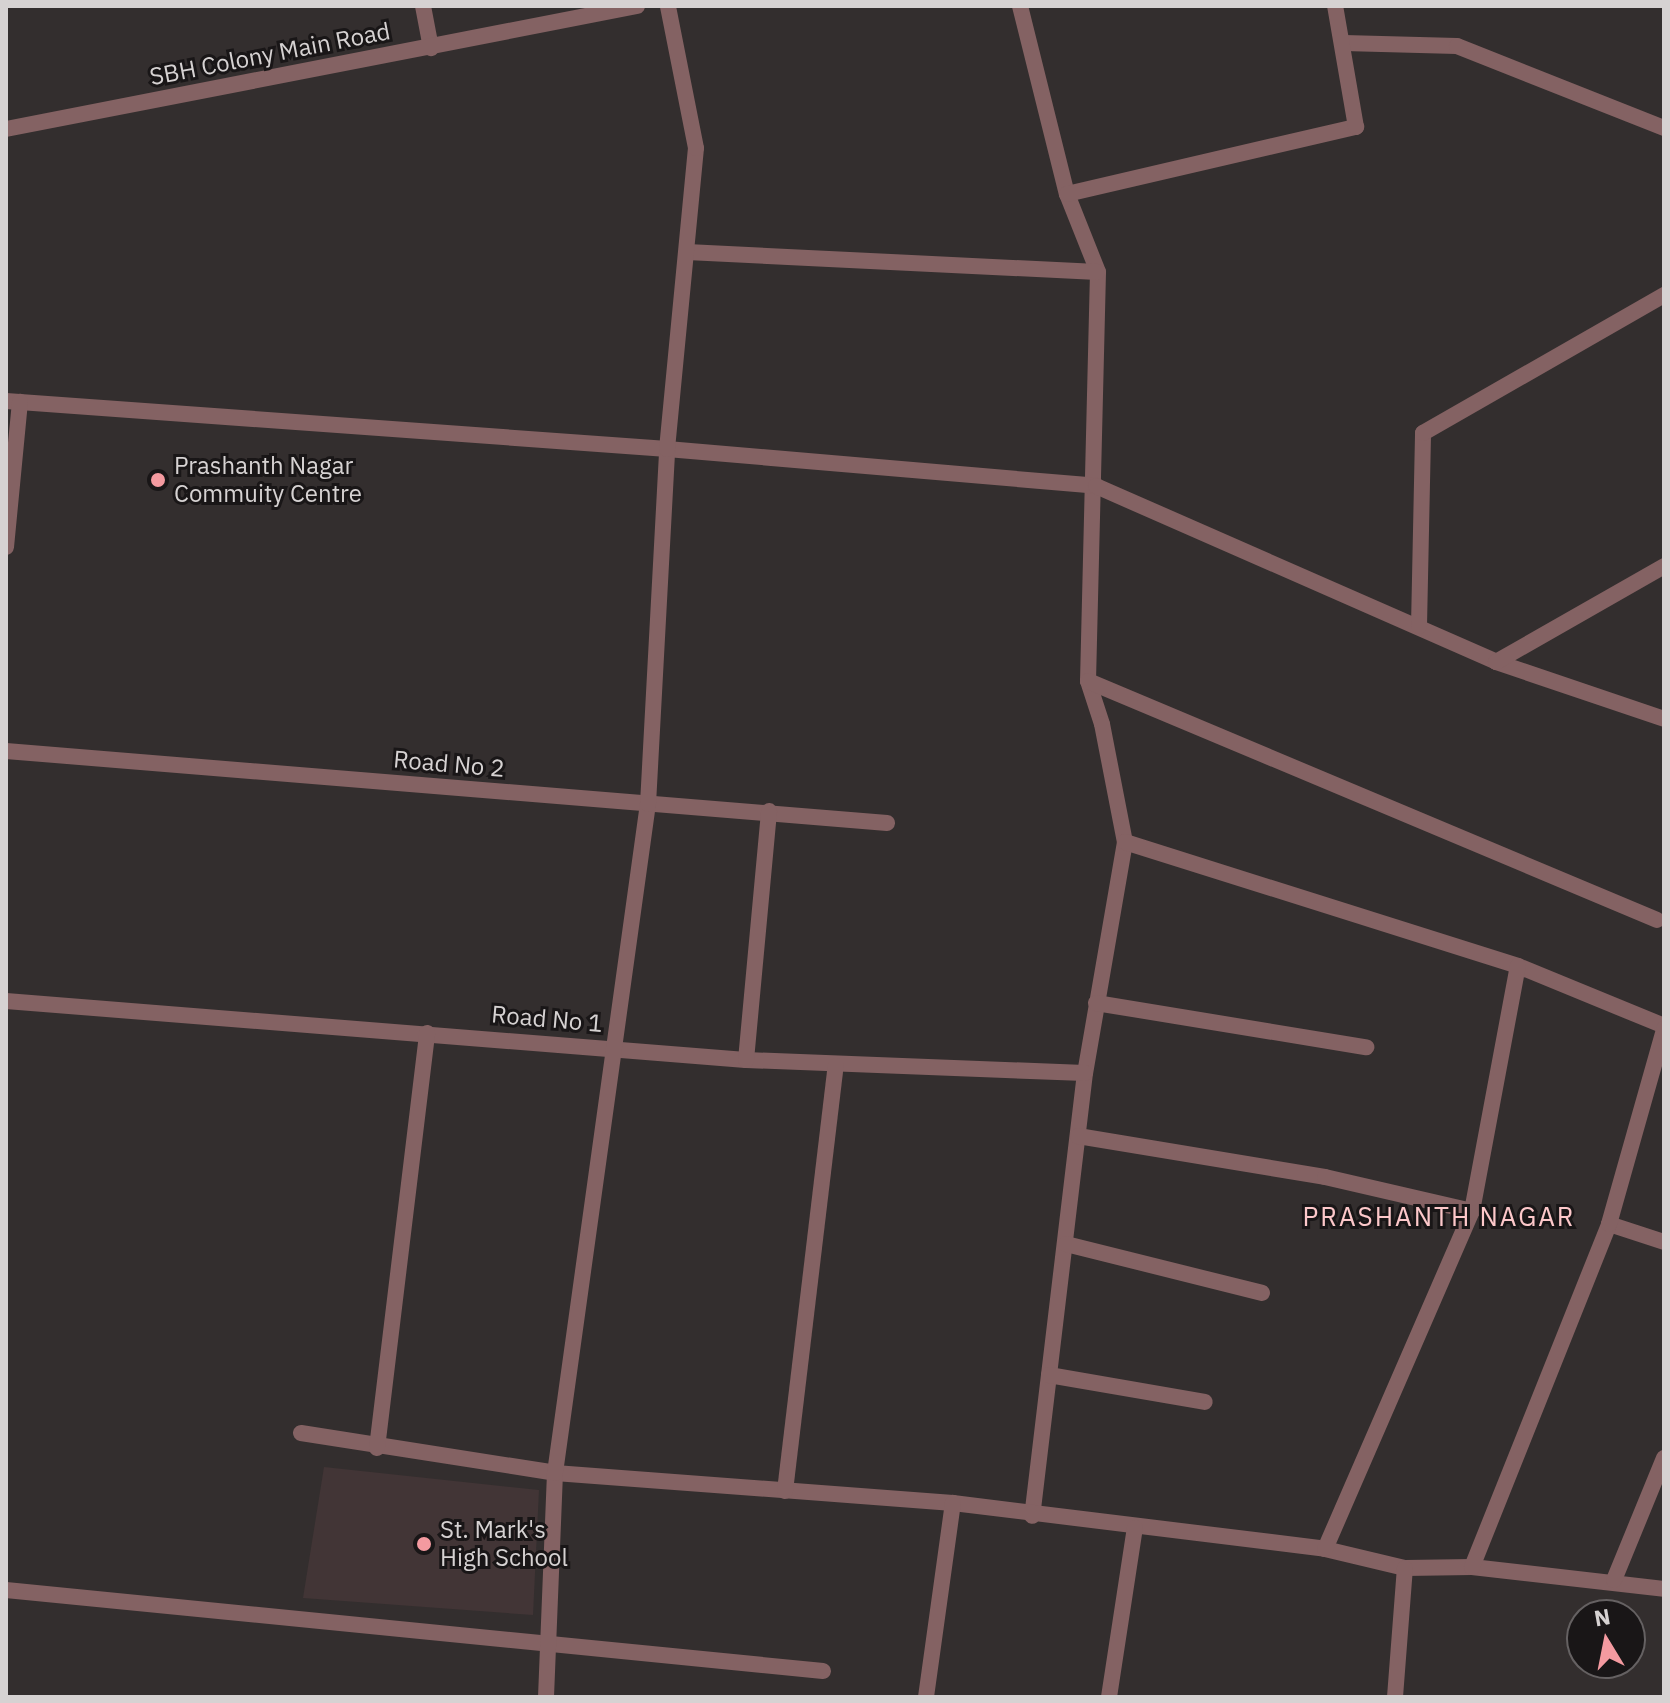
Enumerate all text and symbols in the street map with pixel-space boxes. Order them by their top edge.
street label: SBH Colony Main Road [147,17,393,91]
place label: Prashanth Nagar Commuity Centre [174,452,362,508]
marker: Prashanth Nagar Commuity Centre [149,471,167,489]
street label: Road No 2 [392,745,506,783]
street label: Road No 1 [490,1000,604,1038]
district label: PRASHANTH NAGAR [1302,1201,1576,1233]
place label: St. Mark's High School [440,1516,568,1572]
marker: St. Mark's High School [415,1535,433,1553]
north arrow [1566,1599,1646,1679]
text: N [1592,1601,1612,1633]

